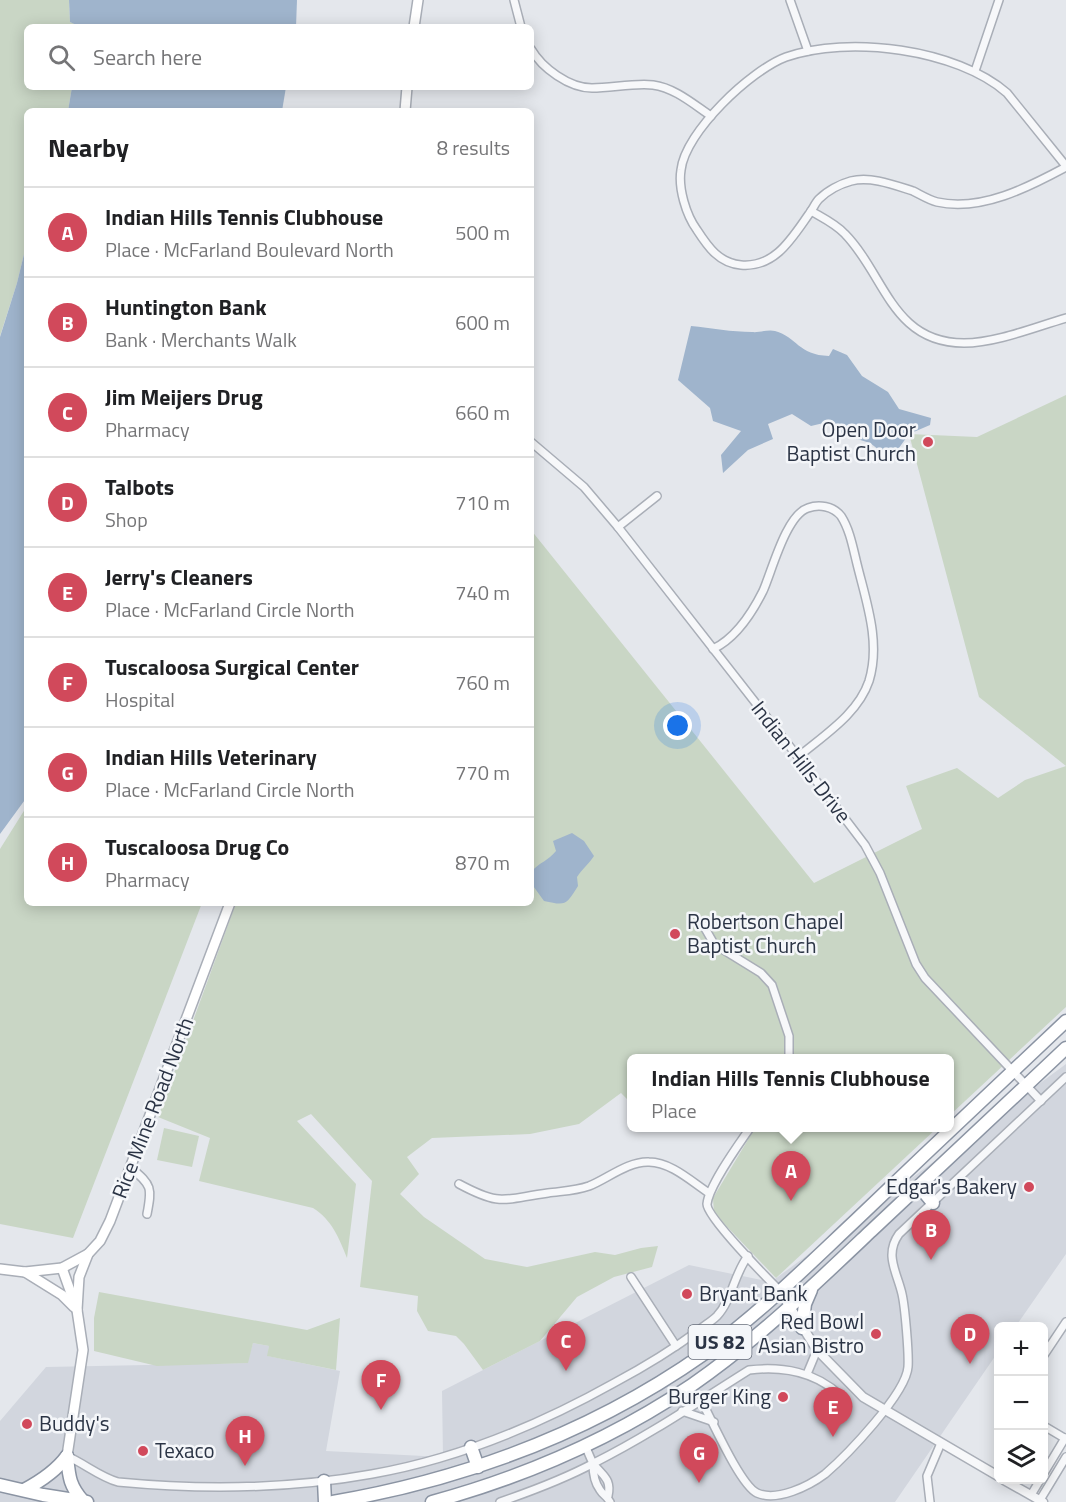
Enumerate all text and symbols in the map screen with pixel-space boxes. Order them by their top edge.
search box [24,24,534,90]
text: Search here [93,40,202,74]
icon: search [45,41,78,74]
text: Nearby [48,128,129,167]
text: 8 results [437,132,510,163]
text: Indian Hills Tennis Clubhouse [105,200,383,234]
text: A [61,217,74,248]
text: 500 m [455,217,510,248]
text: Place · McFarland Boulevard North [105,234,394,265]
text: Huntington Bank [105,290,267,324]
text: B [61,307,74,338]
text: 600 m [455,307,510,338]
text: Bank · Merchants Walk [105,324,297,355]
text: Jim Meijers Drug [105,380,263,414]
text: C [62,397,73,428]
text: 660 m [455,397,510,428]
place label: Open Door Baptist Church [786,413,916,469]
text: Pharmacy [105,414,190,445]
marker: Open Door Baptist Church [921,435,935,449]
text: Talbots [105,470,174,504]
text: D [61,487,74,518]
text: 710 m [455,487,510,518]
text: Shop [105,504,148,535]
text: Jerry's Cleaners [105,560,253,594]
text: E [62,577,73,608]
text: 740 m [455,577,510,608]
text: Place · McFarland Circle North [105,594,354,625]
text: Tuscaloosa Surgical Center [105,650,359,684]
text: F [62,667,73,698]
text: 760 m [455,667,510,698]
text: Hospital [105,684,175,715]
street label: Indian Hills Drive [744,693,860,829]
your location [663,711,692,740]
text: Indian Hills Veterinary [105,740,317,774]
text: G [61,757,74,788]
text: 770 m [455,757,510,788]
text: Place · McFarland Circle North [105,774,354,805]
text: Tuscaloosa Drug Co [105,830,289,864]
text: H [61,847,74,878]
text: 870 m [455,847,510,878]
text: Pharmacy [105,864,190,895]
place label: Robertson Chapel Baptist Church [687,905,844,961]
marker: Robertson Chapel Baptist Church [668,927,682,941]
street label: Rice Mine Road North [103,1012,201,1203]
popup [627,1054,954,1132]
text: Indian Hills Tennis Clubhouse [651,1061,930,1095]
text: Place [651,1095,697,1126]
pin: A [772,1152,810,1201]
place label: Edgar's Bakery [886,1170,1017,1202]
marker: Edgar's Bakery [1022,1180,1036,1194]
pin: B [912,1210,950,1260]
place label: Bryant Bank [699,1277,808,1309]
marker: Bryant Bank [680,1287,694,1301]
place label: Red Bowl Asian Bistro [758,1305,864,1361]
pin: D [950,1314,990,1364]
pin: C [546,1322,586,1371]
map controls [994,1322,1048,1484]
button: + [994,1322,1048,1376]
road number: US 82 [688,1325,752,1359]
marker: Red Bowl Asian Bistro [869,1327,883,1341]
pin: F [362,1360,400,1410]
button: − [994,1376,1048,1430]
place label: Burger King [668,1380,771,1412]
pin: E [814,1388,852,1437]
marker: Burger King [776,1390,790,1404]
place label: Buddy's [39,1407,109,1439]
pin: H [226,1416,264,1466]
marker: Buddy's [20,1417,34,1431]
button: layers [994,1430,1048,1484]
place label: Texaco [155,1434,215,1466]
pin: G [680,1434,718,1483]
marker: Texaco [136,1444,150,1458]

